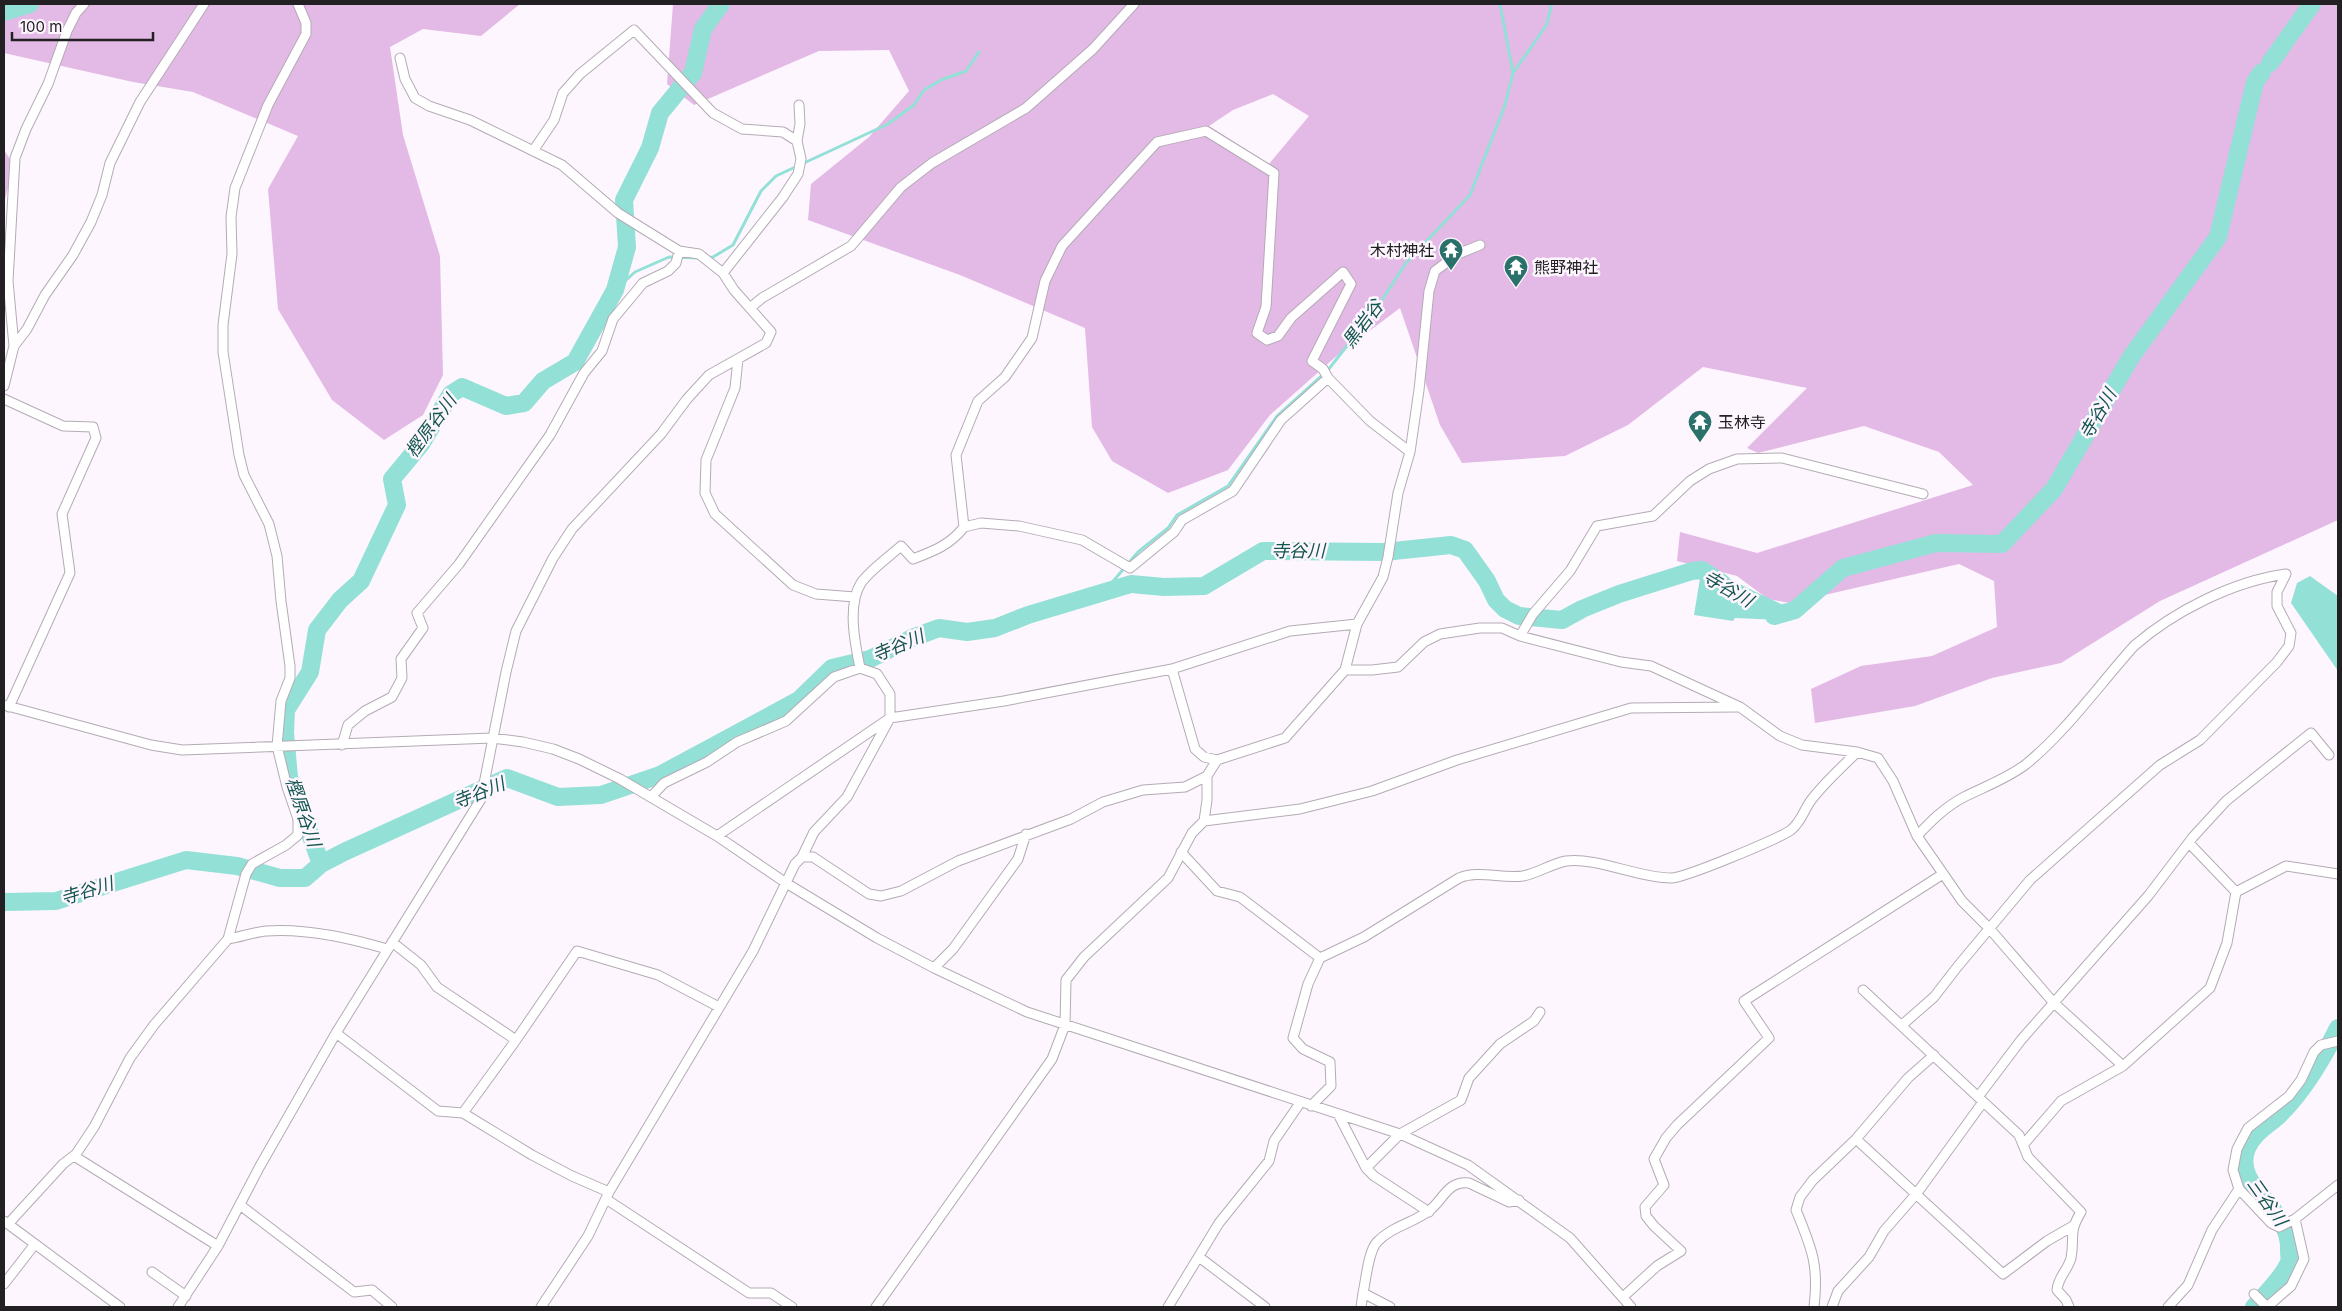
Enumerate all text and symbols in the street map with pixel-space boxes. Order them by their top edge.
scale bar [12,10,154,42]
text: 100 m [20,17,62,36]
temple icon: 木村神社 [1438,237,1464,271]
place label: 木村神社 [1370,240,1434,260]
temple icon: 熊野神社 [1503,254,1529,288]
place label: 熊野神社 [1534,257,1598,277]
water label: 黒岩谷 [1338,294,1388,352]
water label: 寺谷川 [2075,383,2121,442]
water label: 樫原谷川 [401,389,461,461]
temple icon: 玉林寺 [1687,409,1713,443]
place label: 玉林寺 [1718,412,1766,432]
water label: 寺谷川 [1271,540,1327,561]
water label: 寺谷川 [1700,566,1759,612]
water label: 寺谷川 [869,625,929,666]
water label: 寺谷川 [450,772,510,812]
water label: 樫原谷川 [282,774,326,851]
water label: 寺谷川 [58,872,118,908]
water label: 三谷川 [2243,1174,2293,1231]

